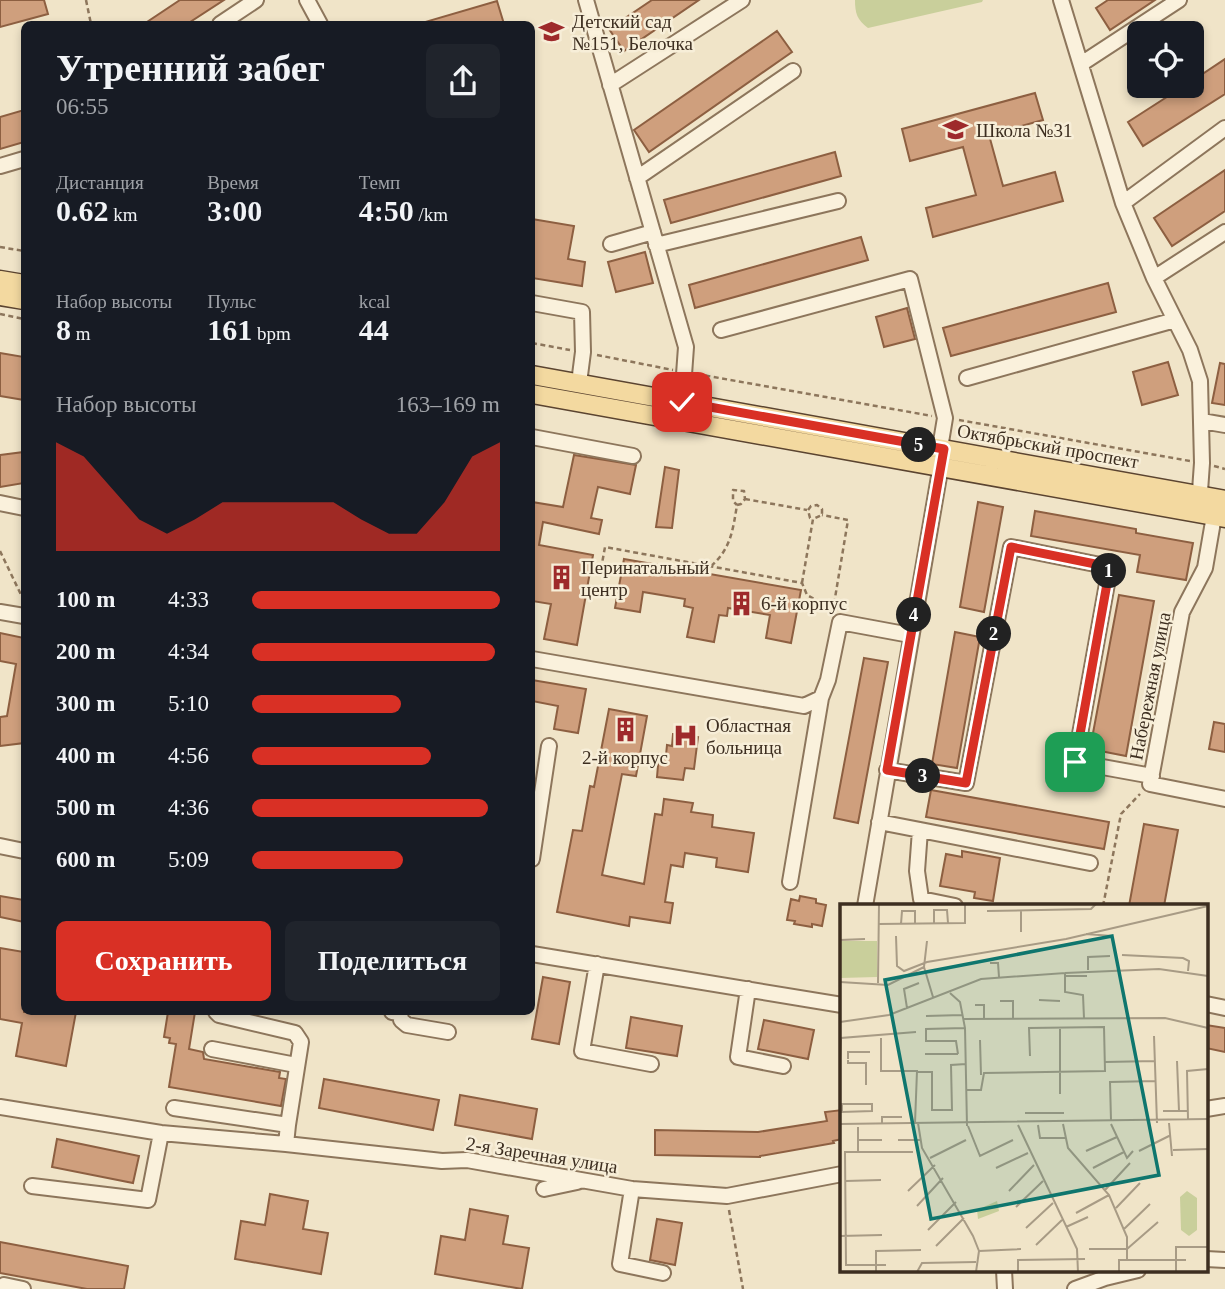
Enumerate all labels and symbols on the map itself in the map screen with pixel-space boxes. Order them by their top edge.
place label: Детский сад №151, Белочка [572,11,693,54]
school or university icon: Детский сад №151, Белочка [538,18,566,46]
school or university icon: Школа №31 [942,116,970,144]
place label: Школа №31 [976,120,1072,141]
pin [652,372,712,432]
street label: Октябрьский проспект [956,420,1141,472]
pin: 5 [902,428,936,462]
pin: 1 [1092,554,1126,588]
place label: Перинатальный центр [581,557,709,600]
building icon: Перинатальный центр [547,564,575,592]
building icon: 6-й корпус [727,589,755,617]
place label: 6-й корпус [761,593,847,614]
pin: 4 [897,598,932,632]
street label: Набережная улица [1125,610,1175,762]
pin: 2 [976,616,1012,652]
building icon: 2-й корпус [611,715,639,743]
place label: Областная больница [706,715,791,758]
hospital icon: Областная больница [672,722,700,750]
pin [1045,732,1105,792]
place label: 2-й корпус [582,747,668,768]
pin: 3 [906,758,940,794]
inset map [840,904,1208,1272]
street label: 2-я Заречная улица [465,1133,620,1177]

